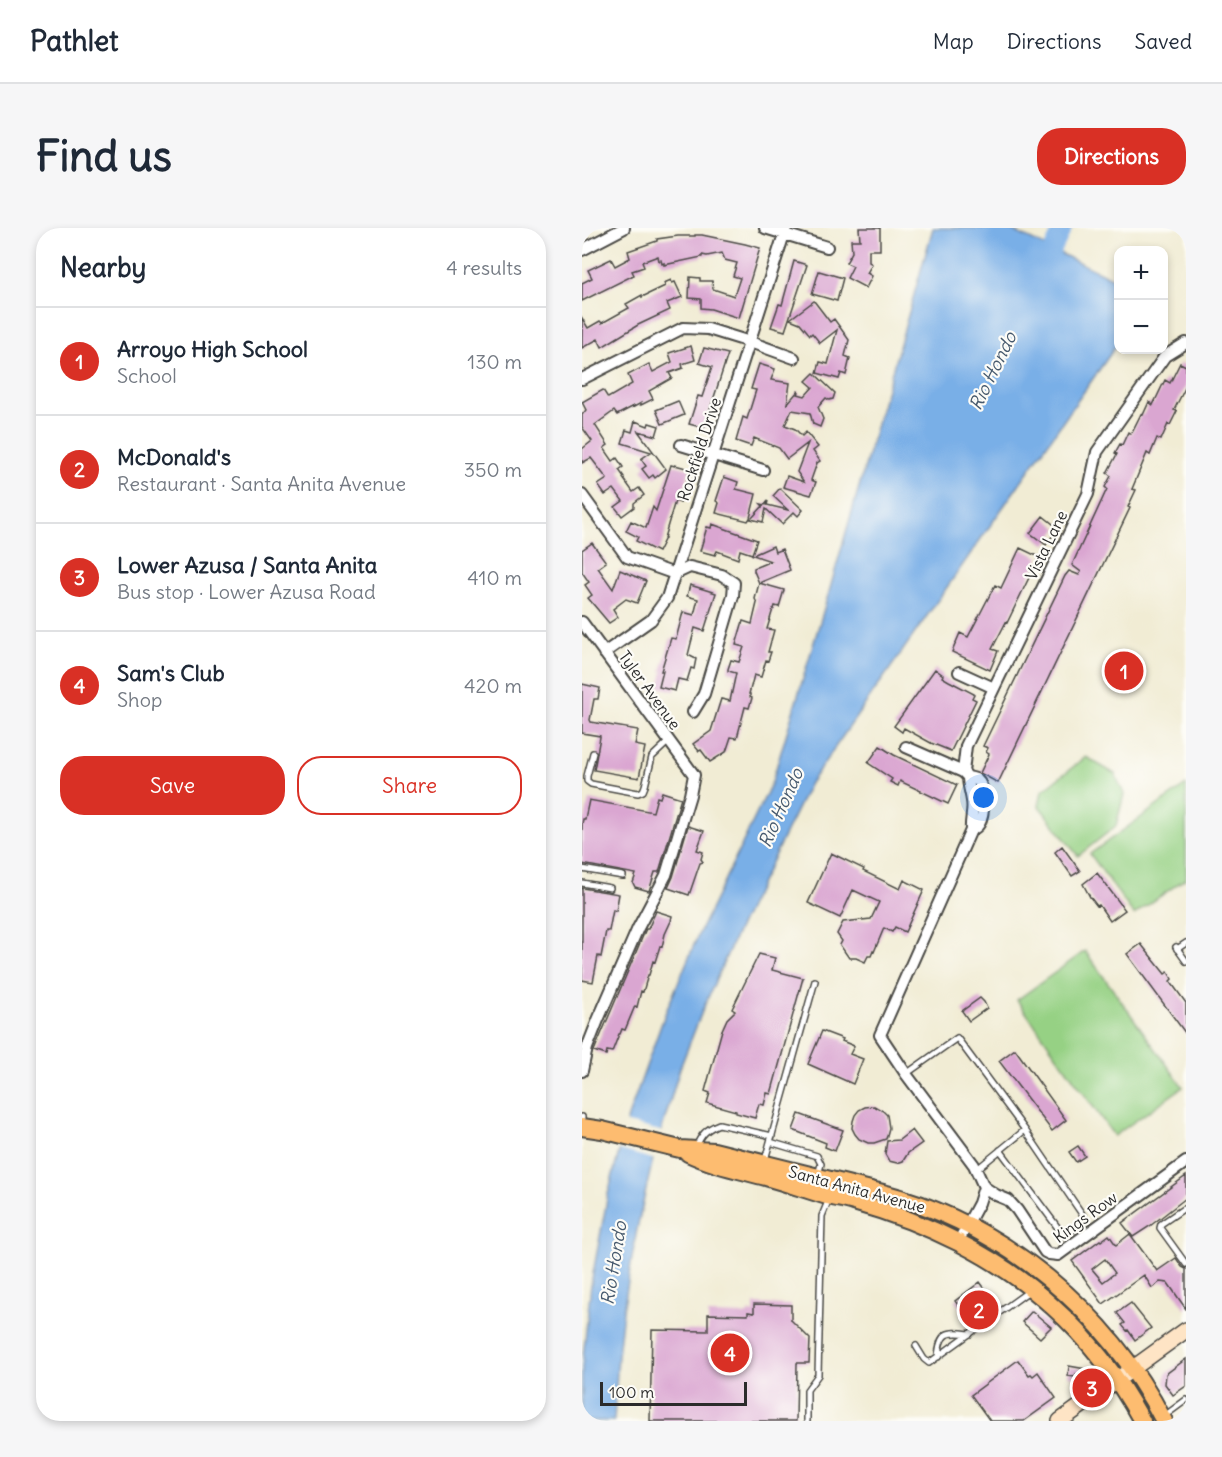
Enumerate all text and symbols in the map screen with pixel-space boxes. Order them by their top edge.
text: Pathlet [30,23,119,59]
text: Map [933,28,974,55]
text: Directions [1007,28,1101,55]
text: Saved [1134,28,1192,55]
button: Directions [1037,128,1186,185]
text: Find us [36,130,172,182]
map controls [1114,246,1168,354]
button: + [1114,246,1168,300]
text: Nearby [60,251,146,284]
text: 4 results [446,255,522,280]
button: − [1114,300,1168,354]
water label: Rio Hondo [964,327,1022,414]
text: Arroyo High School [117,335,308,363]
text: 1 [76,349,83,374]
text: 130 m [467,349,522,374]
text: School [117,363,177,388]
street label: Rockfield Drive [673,395,725,503]
text: McDonald's [117,443,231,471]
text: 2 [74,457,85,482]
text: 350 m [464,457,522,482]
text: Restaurant · Santa Anita Avenue [117,471,406,496]
street label: Vista Lane [1021,507,1071,583]
text: Lower Azusa / Santa Anita [117,551,377,579]
text: 3 [74,565,85,590]
text: 410 m [467,565,522,590]
text: Bus stop · Lower Azusa Road [117,579,376,604]
street label: Tyler Avenue [615,647,685,733]
pin: 1 [1104,648,1144,694]
text: Sam's Club [117,659,225,687]
text: 4 [74,673,85,698]
text: 420 m [464,673,522,698]
text: Shop [117,687,162,712]
button: Save [60,756,285,815]
button: Share [297,756,522,815]
water label: Rio Hondo [753,764,808,851]
your location [969,783,998,812]
street label: Santa Anita Avenue [787,1161,927,1217]
street label: Kings Row [1049,1187,1121,1247]
water label: Rio Hondo [596,1219,632,1306]
pin: 2 [960,1288,998,1332]
pin: 4 [710,1330,750,1376]
pin: 3 [1072,1366,1112,1410]
scale bar [600,1379,747,1406]
text: 100 m [609,1382,654,1402]

